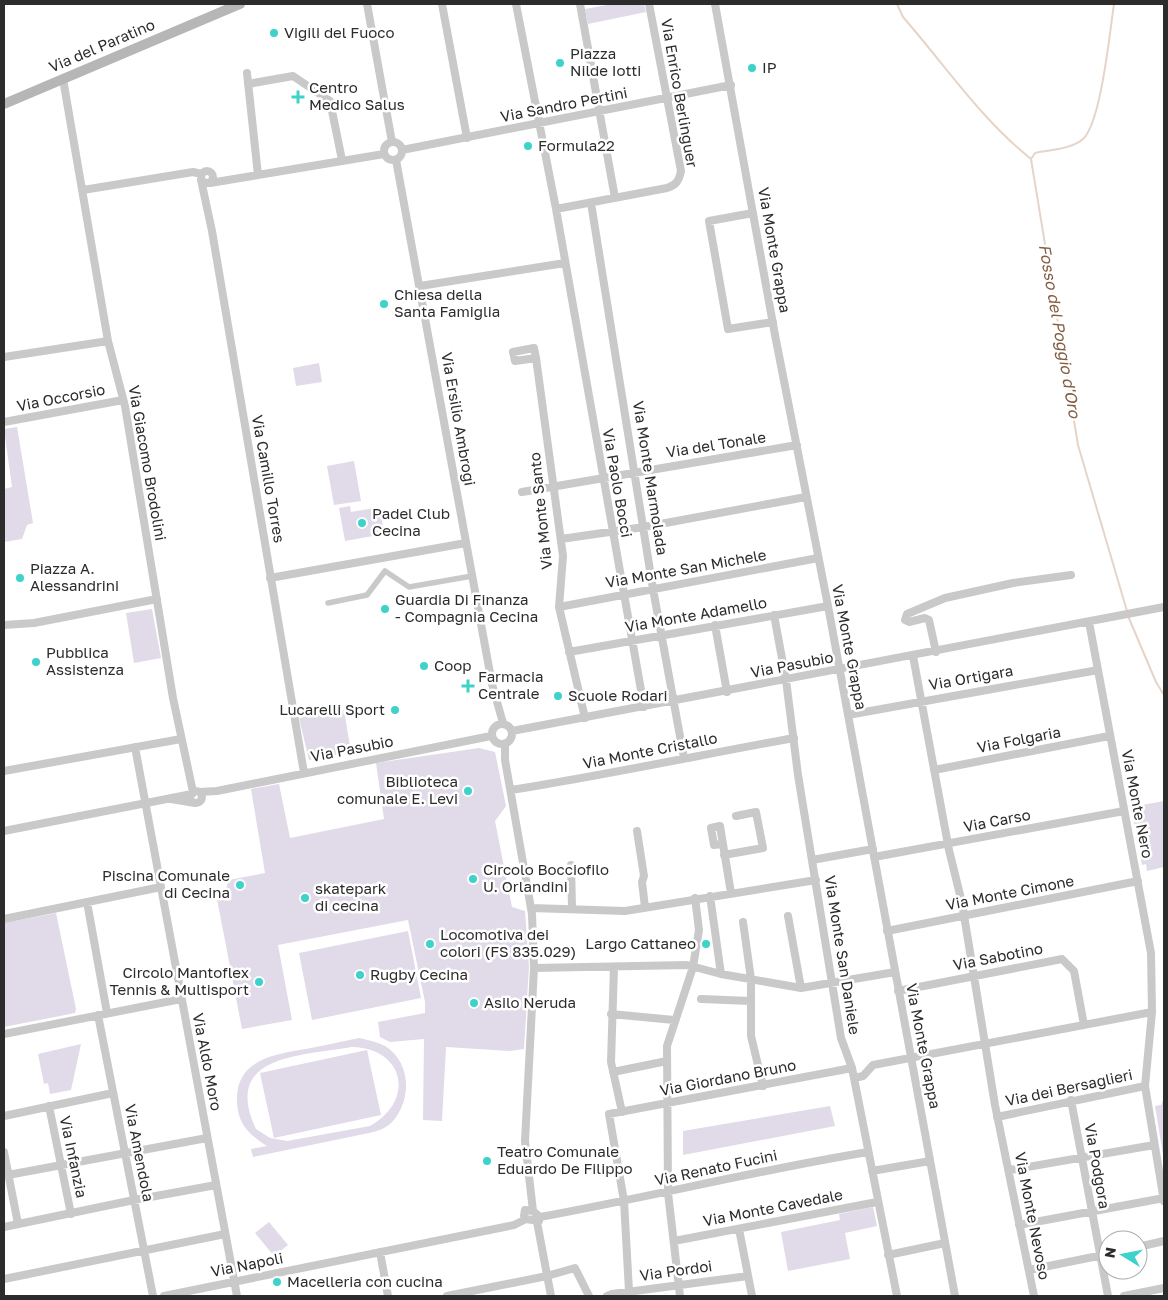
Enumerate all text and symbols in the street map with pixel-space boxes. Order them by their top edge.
street label: Via del Paratino [46,15,157,75]
street label: Via Enrico Berlinguer [658,17,702,169]
place label: Vigili del Fuoco [284,23,395,41]
marker: Vigili del Fuoco [268,27,280,39]
place label: Piazza Nilde Iotti [570,44,641,79]
marker: Piazza Nilde Iotti [554,57,566,69]
place label: IP [762,58,777,76]
marker: IP [746,62,758,74]
place label: Centro Medico Salus [309,78,405,113]
street label: Via Sandro Pertini [499,83,629,125]
marker: Centro Medico Salus [291,90,305,104]
place label: Formula22 [538,136,615,154]
marker: Formula22 [522,140,534,152]
street label: Via Monte Grappa [755,186,795,314]
water label: Fosso del Poggio d'Oro [1035,243,1085,421]
place label: Chiesa della Santa Famiglia [394,285,500,320]
marker: Chiesa della Santa Famiglia [378,298,390,310]
street label: Via Ersilio Ambrogi [438,351,480,487]
street label: Via Occorsio [15,380,106,414]
street label: Via Giacomo Brodolini [125,384,171,542]
street label: Via Monte Marmolada [630,399,672,556]
street label: Via Camillo Torres [249,413,289,544]
street label: Via Paolo Bocci [600,427,636,539]
street label: Via del Tonale [665,427,767,461]
street label: Via Monte Santo [525,452,555,571]
place label: Padel Club Cecina [372,504,450,539]
marker: Padel Club Cecina [356,517,368,529]
street label: Via Monte San Michele [604,545,768,591]
place label: Piazza A. Alessandrini [30,559,119,594]
marker: Piazza A. Alessandrini [14,572,26,584]
street label: Via Monte Grappa [829,583,871,711]
place label: Guardia Di Finanza - Compagnia Cecina [395,590,538,625]
street label: Via Monte Adamello [623,593,768,635]
marker: Guardia Di Finanza - Compagnia Cecina [379,603,391,615]
place label: Pubblica Assistenza [46,643,124,678]
street label: Via Pasubio [749,647,835,681]
marker: Pubblica Assistenza [30,656,42,668]
place label: Coop [434,656,471,674]
marker: Coop [418,660,430,672]
street label: Via Ortigara [927,661,1014,693]
place label: Farmacia Centrale [478,667,543,702]
marker: Farmacia Centrale [462,680,474,692]
place label: Scuole Rodari [568,686,668,704]
marker: Scuole Rodari [552,690,564,702]
place label: Lucarelli Sport [279,700,385,718]
marker: Lucarelli Sport [389,704,401,716]
street label: Via Folgaria [975,722,1062,756]
street label: Via Monte Cristallo [581,728,719,772]
street label: Via Pasubio [309,731,395,765]
street label: Via Monte Nero [1119,748,1157,860]
place label: Biblioteca comunale E. Levi [337,772,458,807]
marker: Biblioteca comunale E. Levi [462,785,474,797]
street label: Via Carso [962,805,1032,835]
place label: Circolo Bocciofilo U. Orlandini [483,860,609,895]
place label: Piscina Comunale di Cecina [102,866,230,901]
street label: Via Monte Cimone [944,871,1076,913]
marker: Circolo Bocciofilo U. Orlandini [467,873,479,885]
street label: Via Monte San Daniele [822,874,865,1036]
marker: Piscina Comunale di Cecina [234,879,246,891]
place label: skatepark di cecina [315,879,387,914]
marker: skatepark di cecina [299,892,311,904]
place label: Locomotiva dei colori (FS 835.029) [440,925,576,960]
place label: Largo Cattaneo [585,934,696,952]
marker: Locomotiva dei colori (FS 835.029) [424,938,436,950]
marker: Largo Cattaneo [700,938,712,950]
street label: Via Sabotino [952,939,1044,974]
place label: Circolo Mantoflex Tennis & Multisport [110,963,249,998]
place label: Rugby Cecina [370,965,468,983]
marker: Rugby Cecina [354,969,366,981]
marker: Circolo Mantoflex Tennis & Multisport [253,976,265,988]
street label: Via Monte Grappa [903,982,945,1110]
place label: Asilo Neruda [484,993,576,1011]
marker: Asilo Neruda [468,997,480,1009]
street label: Via Aldo Moro [190,1011,226,1112]
street label: Via Giordano Bruno [658,1055,797,1099]
street label: Via dei Bersaglieri [1004,1065,1134,1109]
street label: Via Amendola [122,1102,158,1203]
street label: Via Infanzia [57,1114,91,1199]
street label: Via Podgora [1082,1122,1114,1210]
place label: Teatro Comunale Eduardo De Filippo [497,1142,633,1177]
street label: Via Renato Fucini [653,1145,779,1189]
street label: Via Monte Nevoso [1012,1150,1054,1281]
marker: Teatro Comunale Eduardo De Filippo [481,1155,493,1167]
street label: Via Monte Cavedale [701,1185,844,1229]
north arrow [1098,1230,1148,1280]
text: N [1100,1246,1119,1259]
street label: Via Napoli [209,1248,284,1280]
street label: Via Pordoi [639,1256,713,1284]
place label: Macelleria con cucina [287,1272,443,1290]
marker: Macelleria con cucina [271,1276,283,1288]

